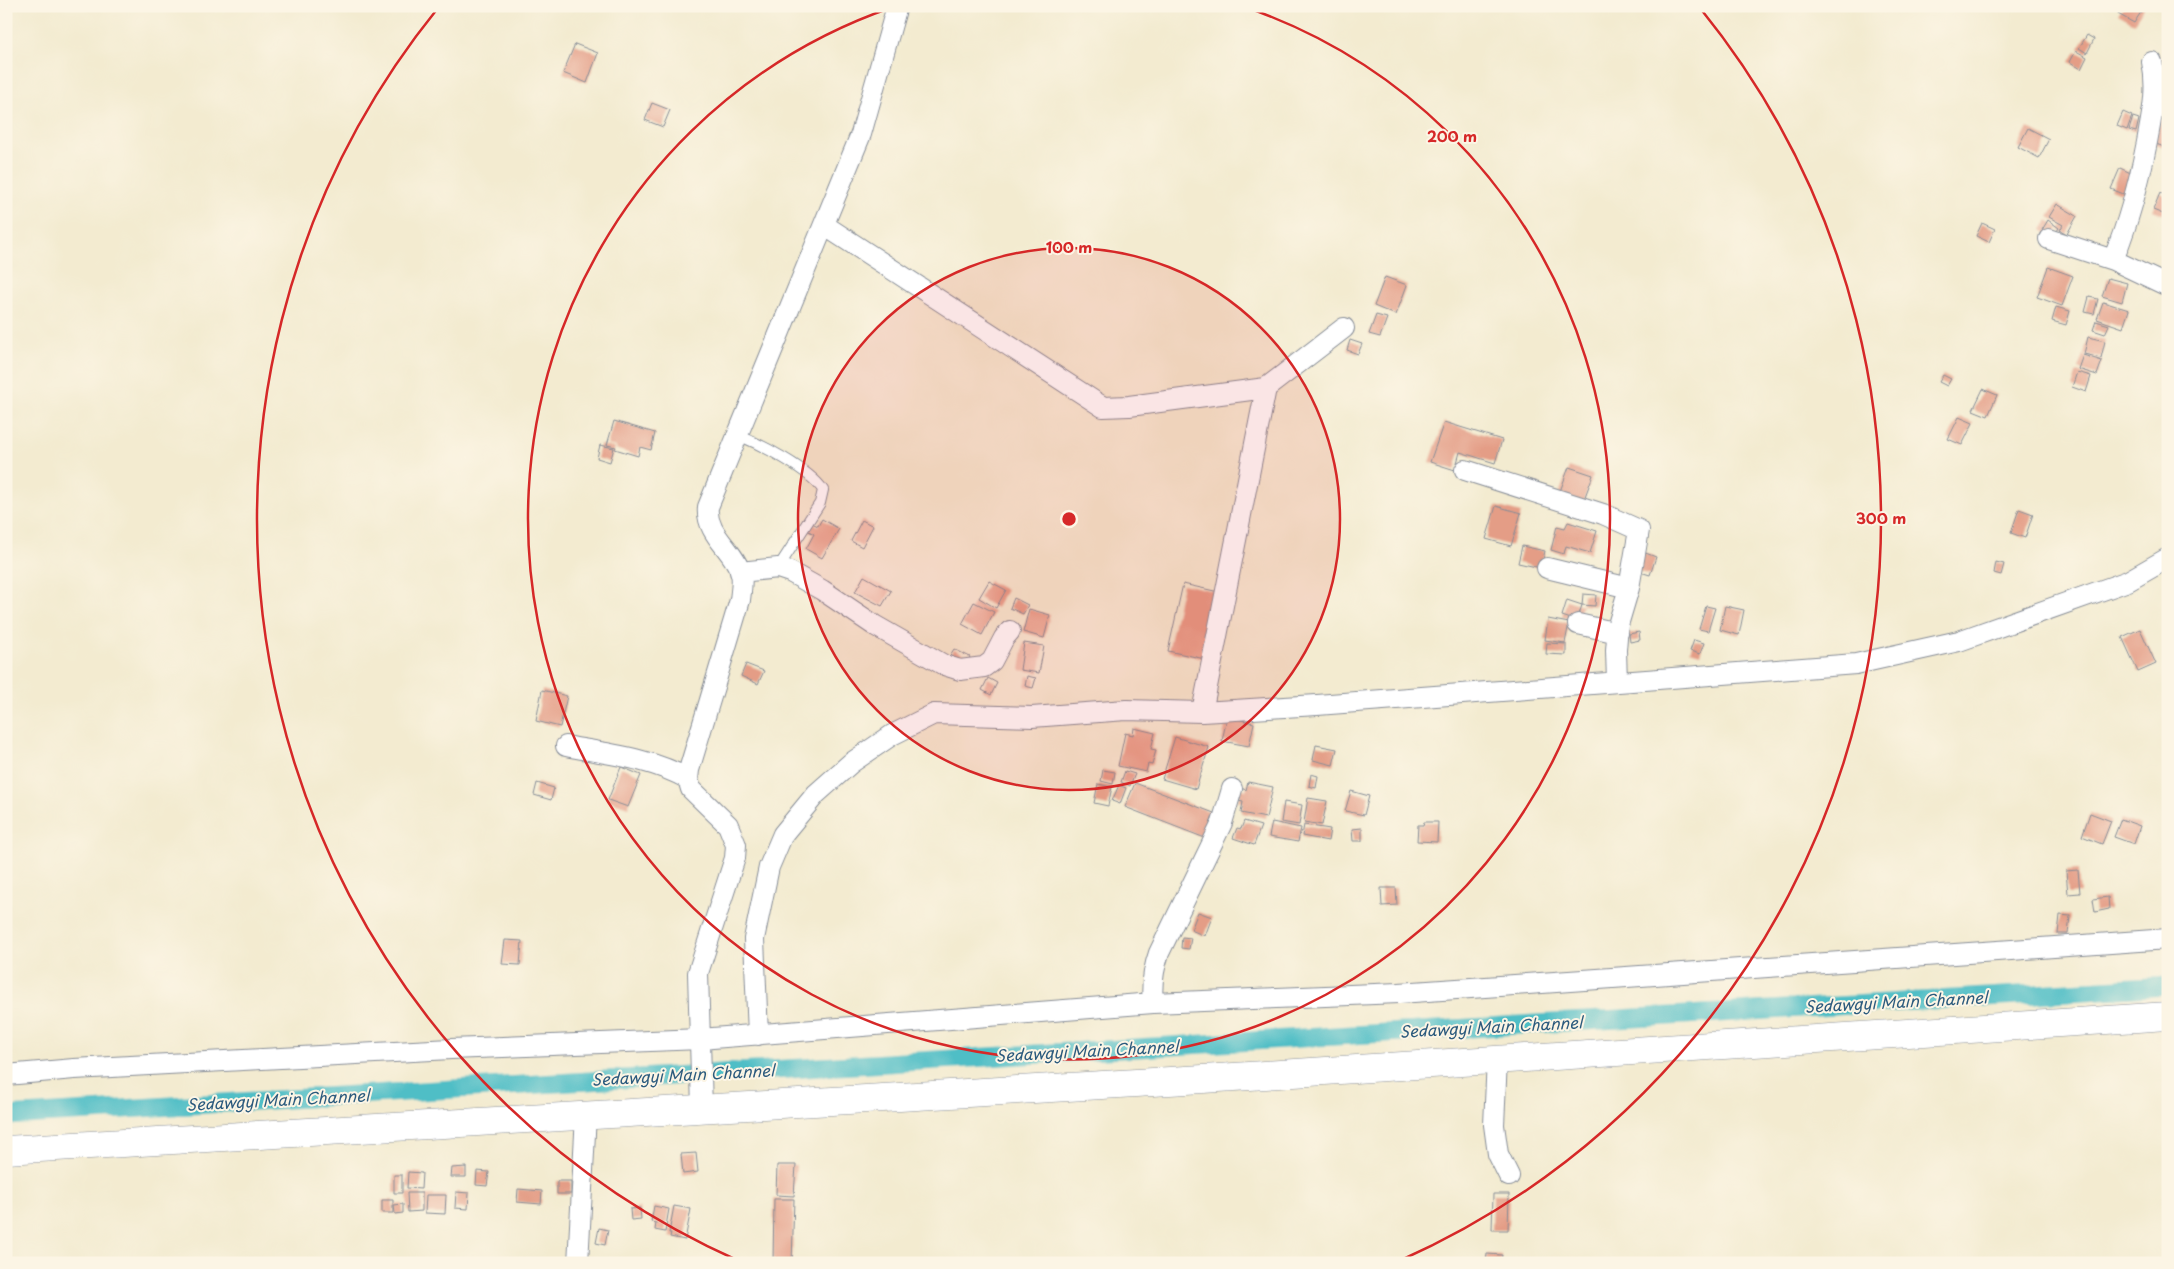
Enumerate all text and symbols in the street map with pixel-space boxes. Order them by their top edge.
text: 200 m [1427,124,1477,147]
text: 100 m [1046,235,1092,258]
text: 300 m [1856,506,1906,529]
centre of rings [1060,510,1078,528]
water label: Sedawgyi Main Channel [1804,984,1991,1018]
water label: Sedawgyi Main Channel [1399,1009,1586,1043]
water label: Sedawgyi Main Channel [995,1033,1182,1067]
water label: Sedawgyi Main Channel [591,1057,778,1091]
water label: Sedawgyi Main Channel [186,1082,373,1116]

